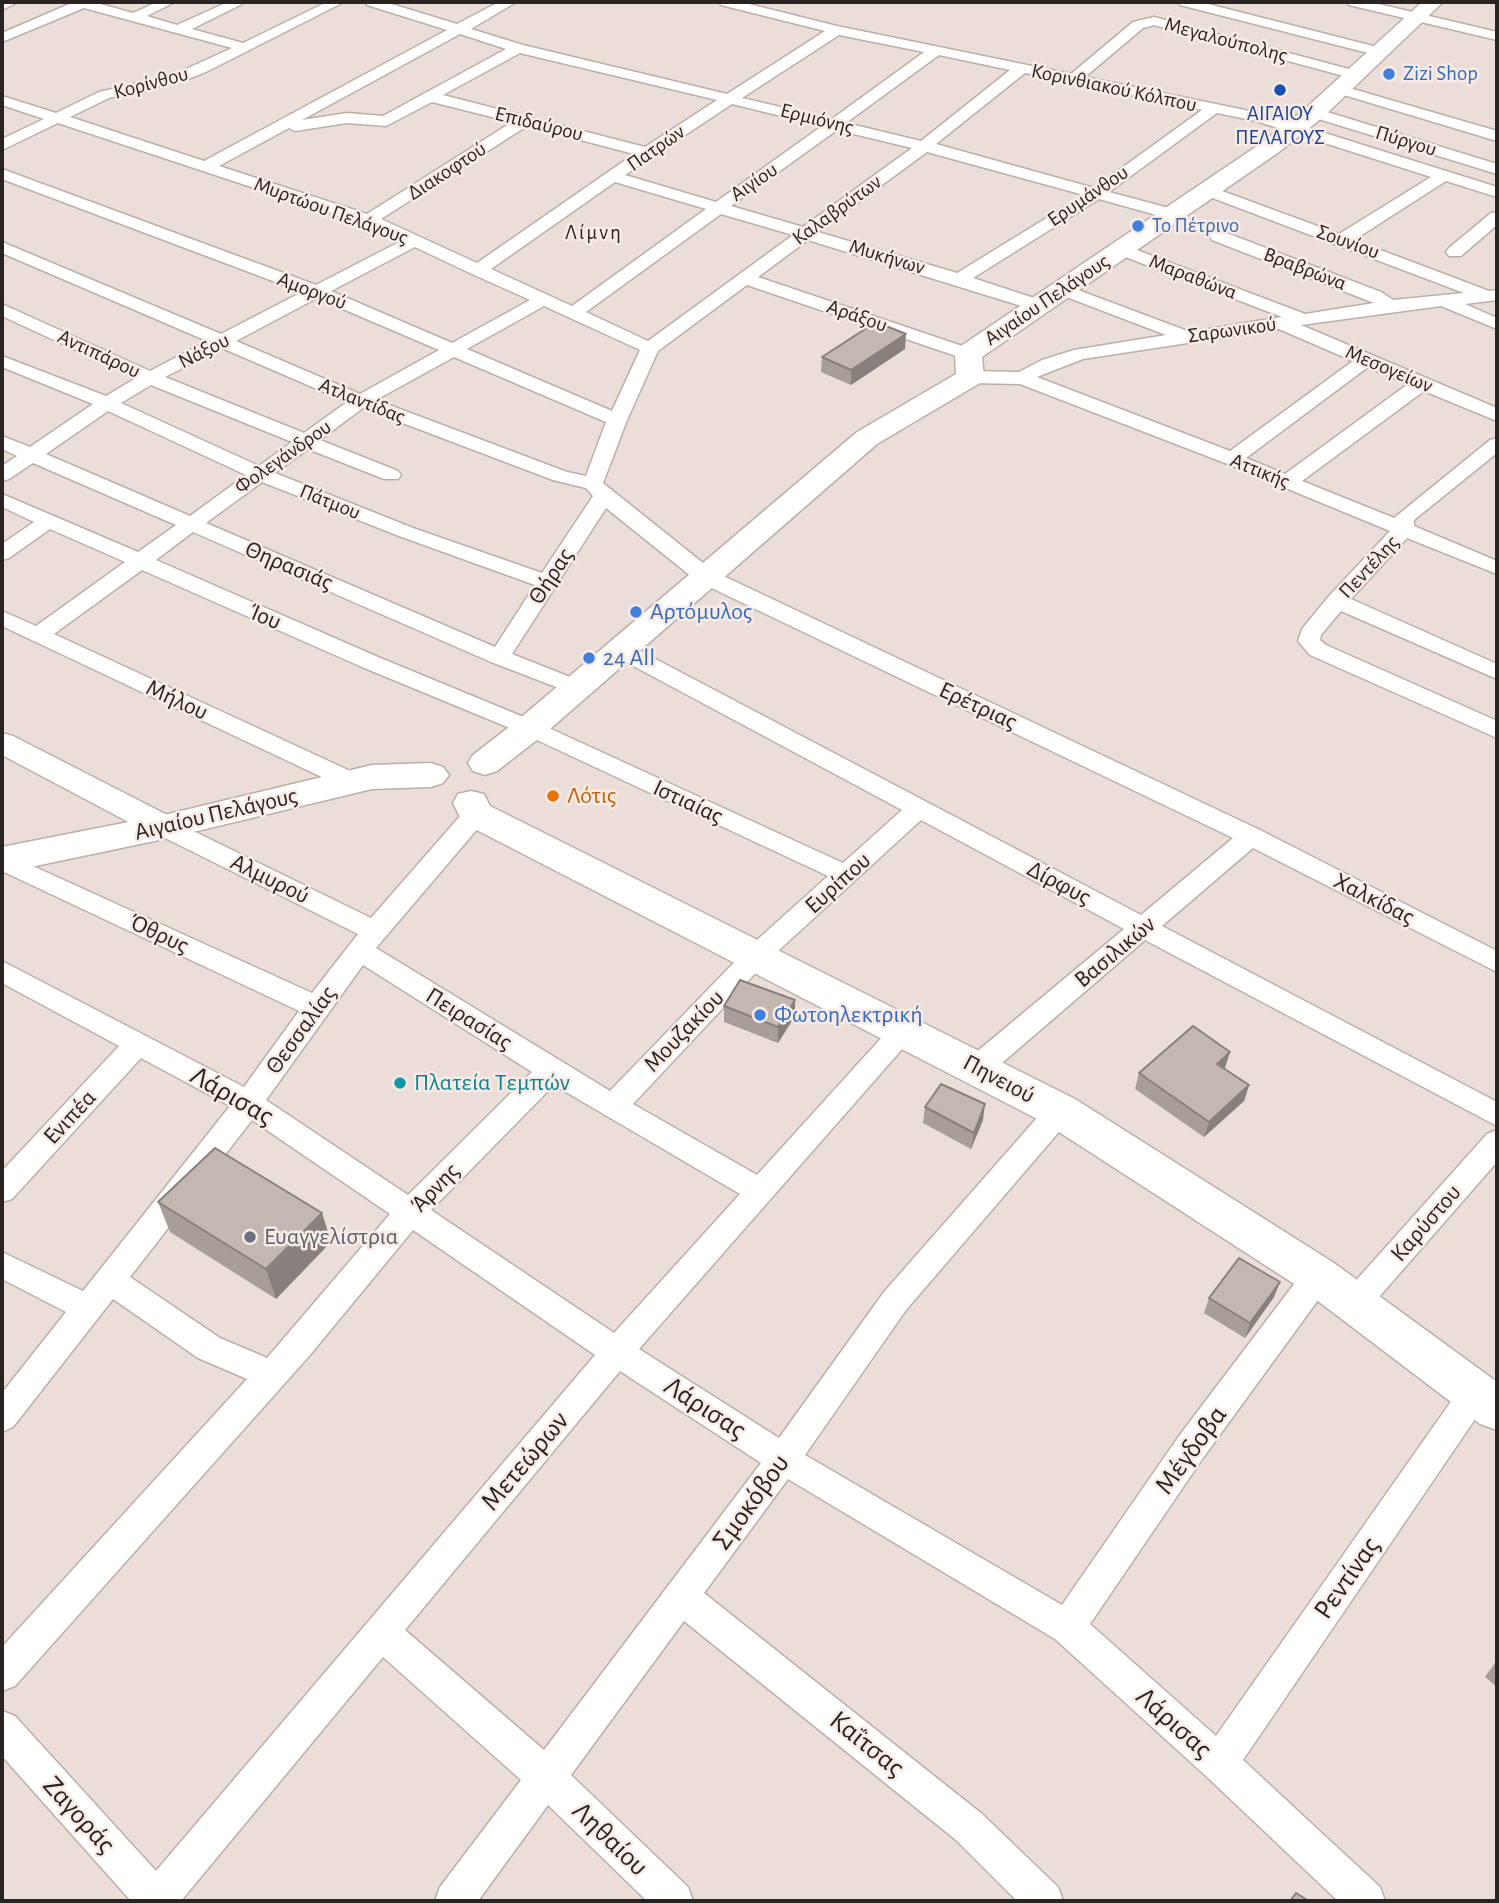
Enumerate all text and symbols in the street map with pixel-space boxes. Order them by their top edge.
street label: Μεγαλούπολης [1162,12,1290,68]
street label: Κορινθιακού Κόλπου [1029,58,1199,118]
street label: Κορίνθου [111,61,191,105]
place label: Zizi Shop [1403,61,1478,87]
marker: Zizi Shop [1381,66,1397,82]
marker: ΑΙΓΑΙΟΥ ΠΕΛΑΓΟΥΣ [1272,82,1288,98]
street label: Ερμιόνης [778,98,856,140]
street label: Επιδαύρου [492,101,586,147]
place label: ΑΙΓΑΙΟΥ ΠΕΛΑΓΟΥΣ [1235,101,1325,151]
street label: Πατρών [622,119,690,177]
street label: Πύργου [1372,120,1440,162]
street label: Διακοφτού [403,136,491,206]
street label: Αιγίου [726,157,782,207]
street label: Ερυμάνθου [1043,160,1133,232]
street label: Καλαβρύτων [787,169,887,251]
street label: Μυρτώου Πελάγους [250,171,412,251]
place label: Το Πέτρινο [1152,213,1239,239]
marker: Το Πέτρινο [1130,218,1146,234]
street label: Σουνίου [1313,219,1383,265]
district label: Λίμνη [566,220,622,246]
street label: Μυκήνων [846,234,928,280]
street label: Βραβρώνα [1260,242,1350,296]
street label: Αιγαίου Πελάγους [980,249,1114,351]
street label: Μαραθώνα [1145,249,1241,305]
street label: Αμοργού [274,266,350,316]
street label: Αράξου [823,294,891,338]
street label: Σαρωνικού [1186,311,1278,349]
street label: Αντιπάρου [54,324,144,384]
street label: Νάξου [174,328,234,374]
street label: Μεσογείων [1342,339,1436,399]
street label: Ατλαντίδας [315,372,409,430]
street label: Φολεγάνδρου [230,414,336,500]
street label: Αττικής [1227,448,1293,494]
street label: Πάτμου [296,478,364,526]
street label: Πεντέλης [1334,530,1404,604]
street label: Θηρασιάς [241,535,337,597]
street label: Θήρας [522,542,580,610]
street label: Ίου [245,597,285,637]
place label: Αρτόμυλος [650,598,752,626]
marker: Αρτόμυλος [628,604,644,620]
place label: 24 All [603,644,655,672]
marker: 24 All [581,650,597,666]
street label: Μήλου [141,673,213,727]
street label: Ερέτριας [934,675,1022,737]
street label: Ιστιαίας [648,773,728,831]
street label: Αιγαίου Πελάγους [132,781,300,847]
place label: Λότις [567,782,616,810]
marker: Λότις [545,788,561,804]
street label: Ευρίπου [799,846,877,920]
street label: Αλμυρού [226,848,314,910]
street label: Δίρφυς [1022,854,1096,912]
street label: Χαλκίδας [1329,866,1419,932]
street label: Όθρυς [125,908,193,960]
street label: Βασιλικών [1069,910,1161,994]
street label: Θεσσαλίας [259,980,343,1080]
street label: Πειρασίας [420,981,518,1057]
street label: Μουζακίου [638,984,730,1078]
place label: Φωτοηλεκτρική [774,1001,923,1029]
marker: Φωτοηλεκτρική [752,1007,768,1023]
street label: Πηνειού [958,1048,1040,1110]
street label: Λάρισας [184,1059,280,1133]
place label: Πλατεία Τεμπών [414,1069,570,1097]
marker: Πλατεία Τεμπών [392,1075,408,1091]
street label: Ενιπέα [37,1084,103,1150]
street label: Άρνης [404,1157,466,1219]
street label: Καρύστου [1384,1178,1468,1268]
place label: Ευαγγελίστρια [264,1223,398,1251]
marker: Ευαγγελίστρια [242,1229,258,1245]
street label: Λάρισας [658,1369,752,1447]
street label: Μέγδοβα [1148,1399,1234,1501]
street label: Μετεώρων [474,1404,576,1518]
street label: Σμοκόβου [705,1448,797,1556]
street label: Ρεντίνας [1307,1530,1387,1626]
street label: Λάρισας [1129,1680,1219,1766]
street label: Καΐτσας [823,1704,911,1784]
street label: Ζαγοράς [36,1769,122,1861]
street label: Ληθαίου [565,1795,655,1883]

